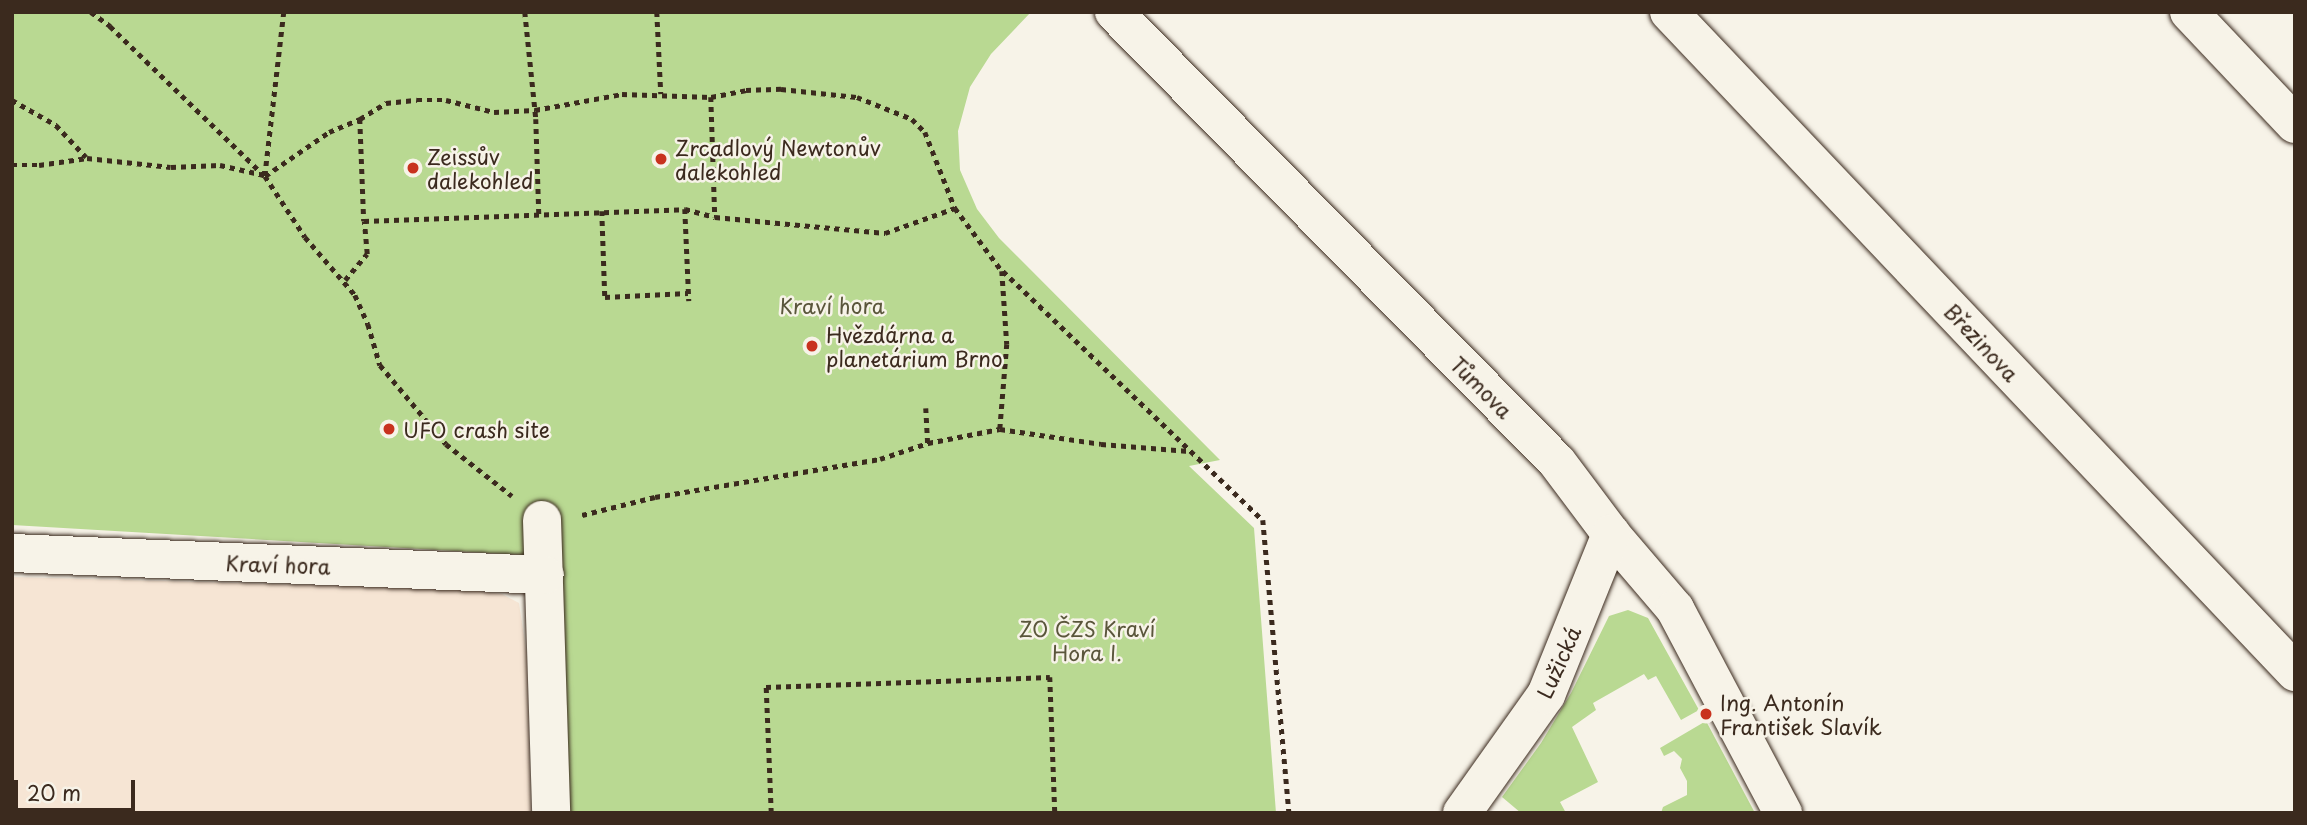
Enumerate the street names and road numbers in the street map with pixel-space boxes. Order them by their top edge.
street label: Březinova [1940,298,2024,386]
street label: Tůmova [1446,351,1518,423]
street label: Kraví hora [225,550,331,578]
street label: Lužická [1531,622,1585,702]

